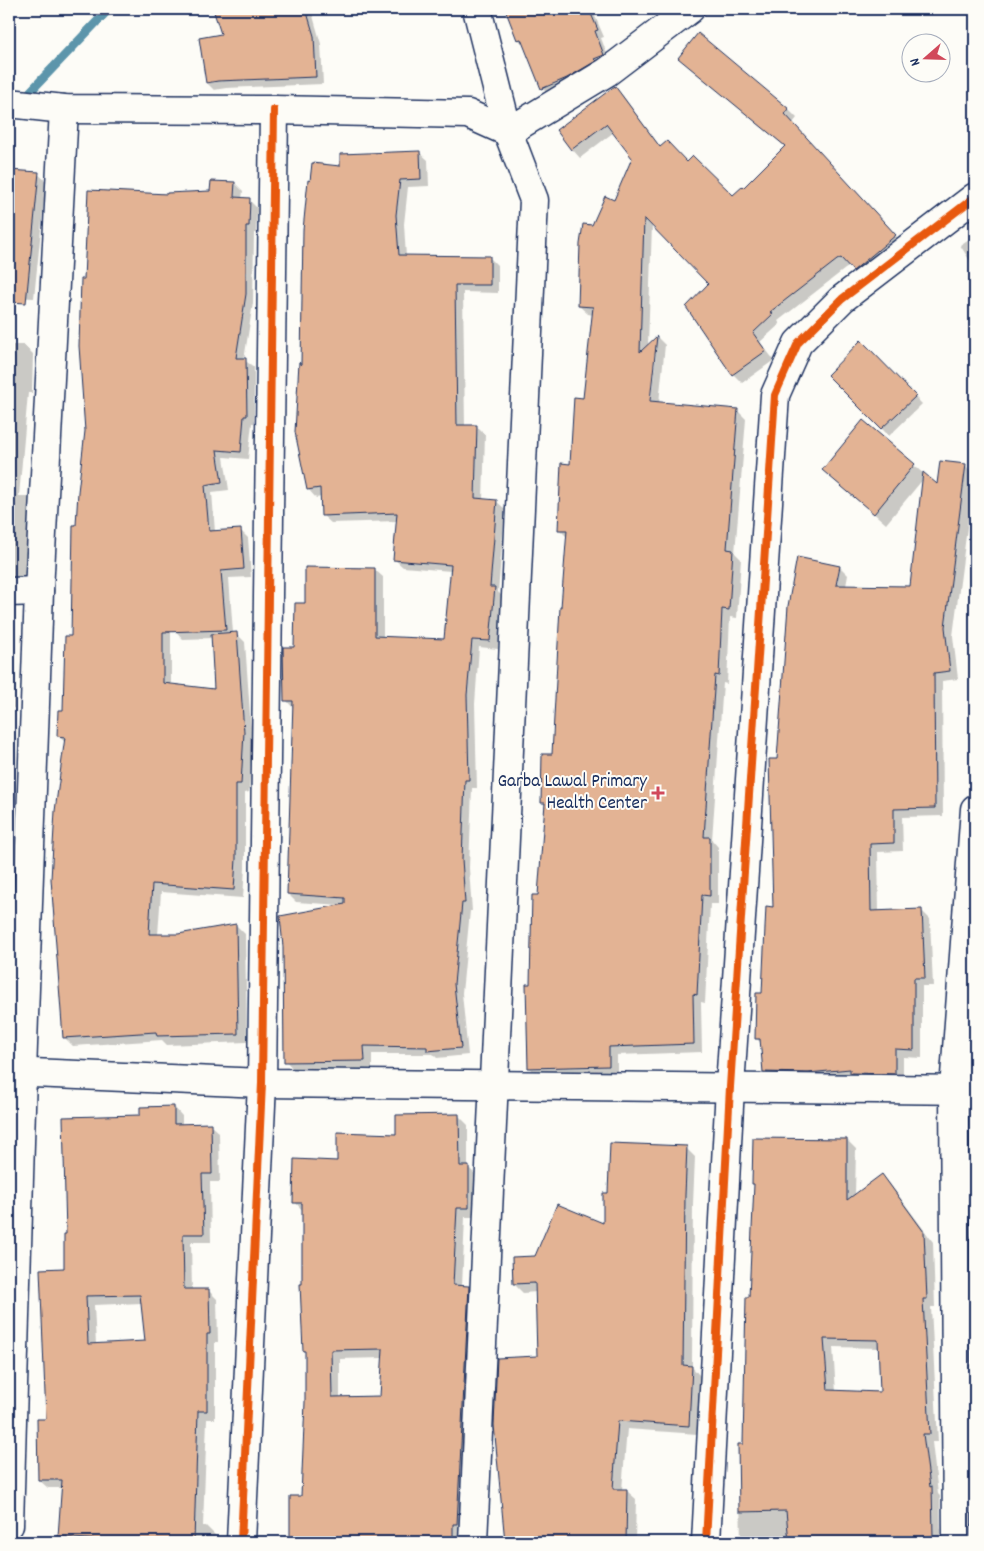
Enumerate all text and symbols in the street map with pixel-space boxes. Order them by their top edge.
north arrow [902,32,952,82]
text: N [905,55,926,68]
place label: Garba Lawal Primary Health Center [497,769,647,818]
marker: Garba Lawal Primary Health Center [651,786,665,800]

